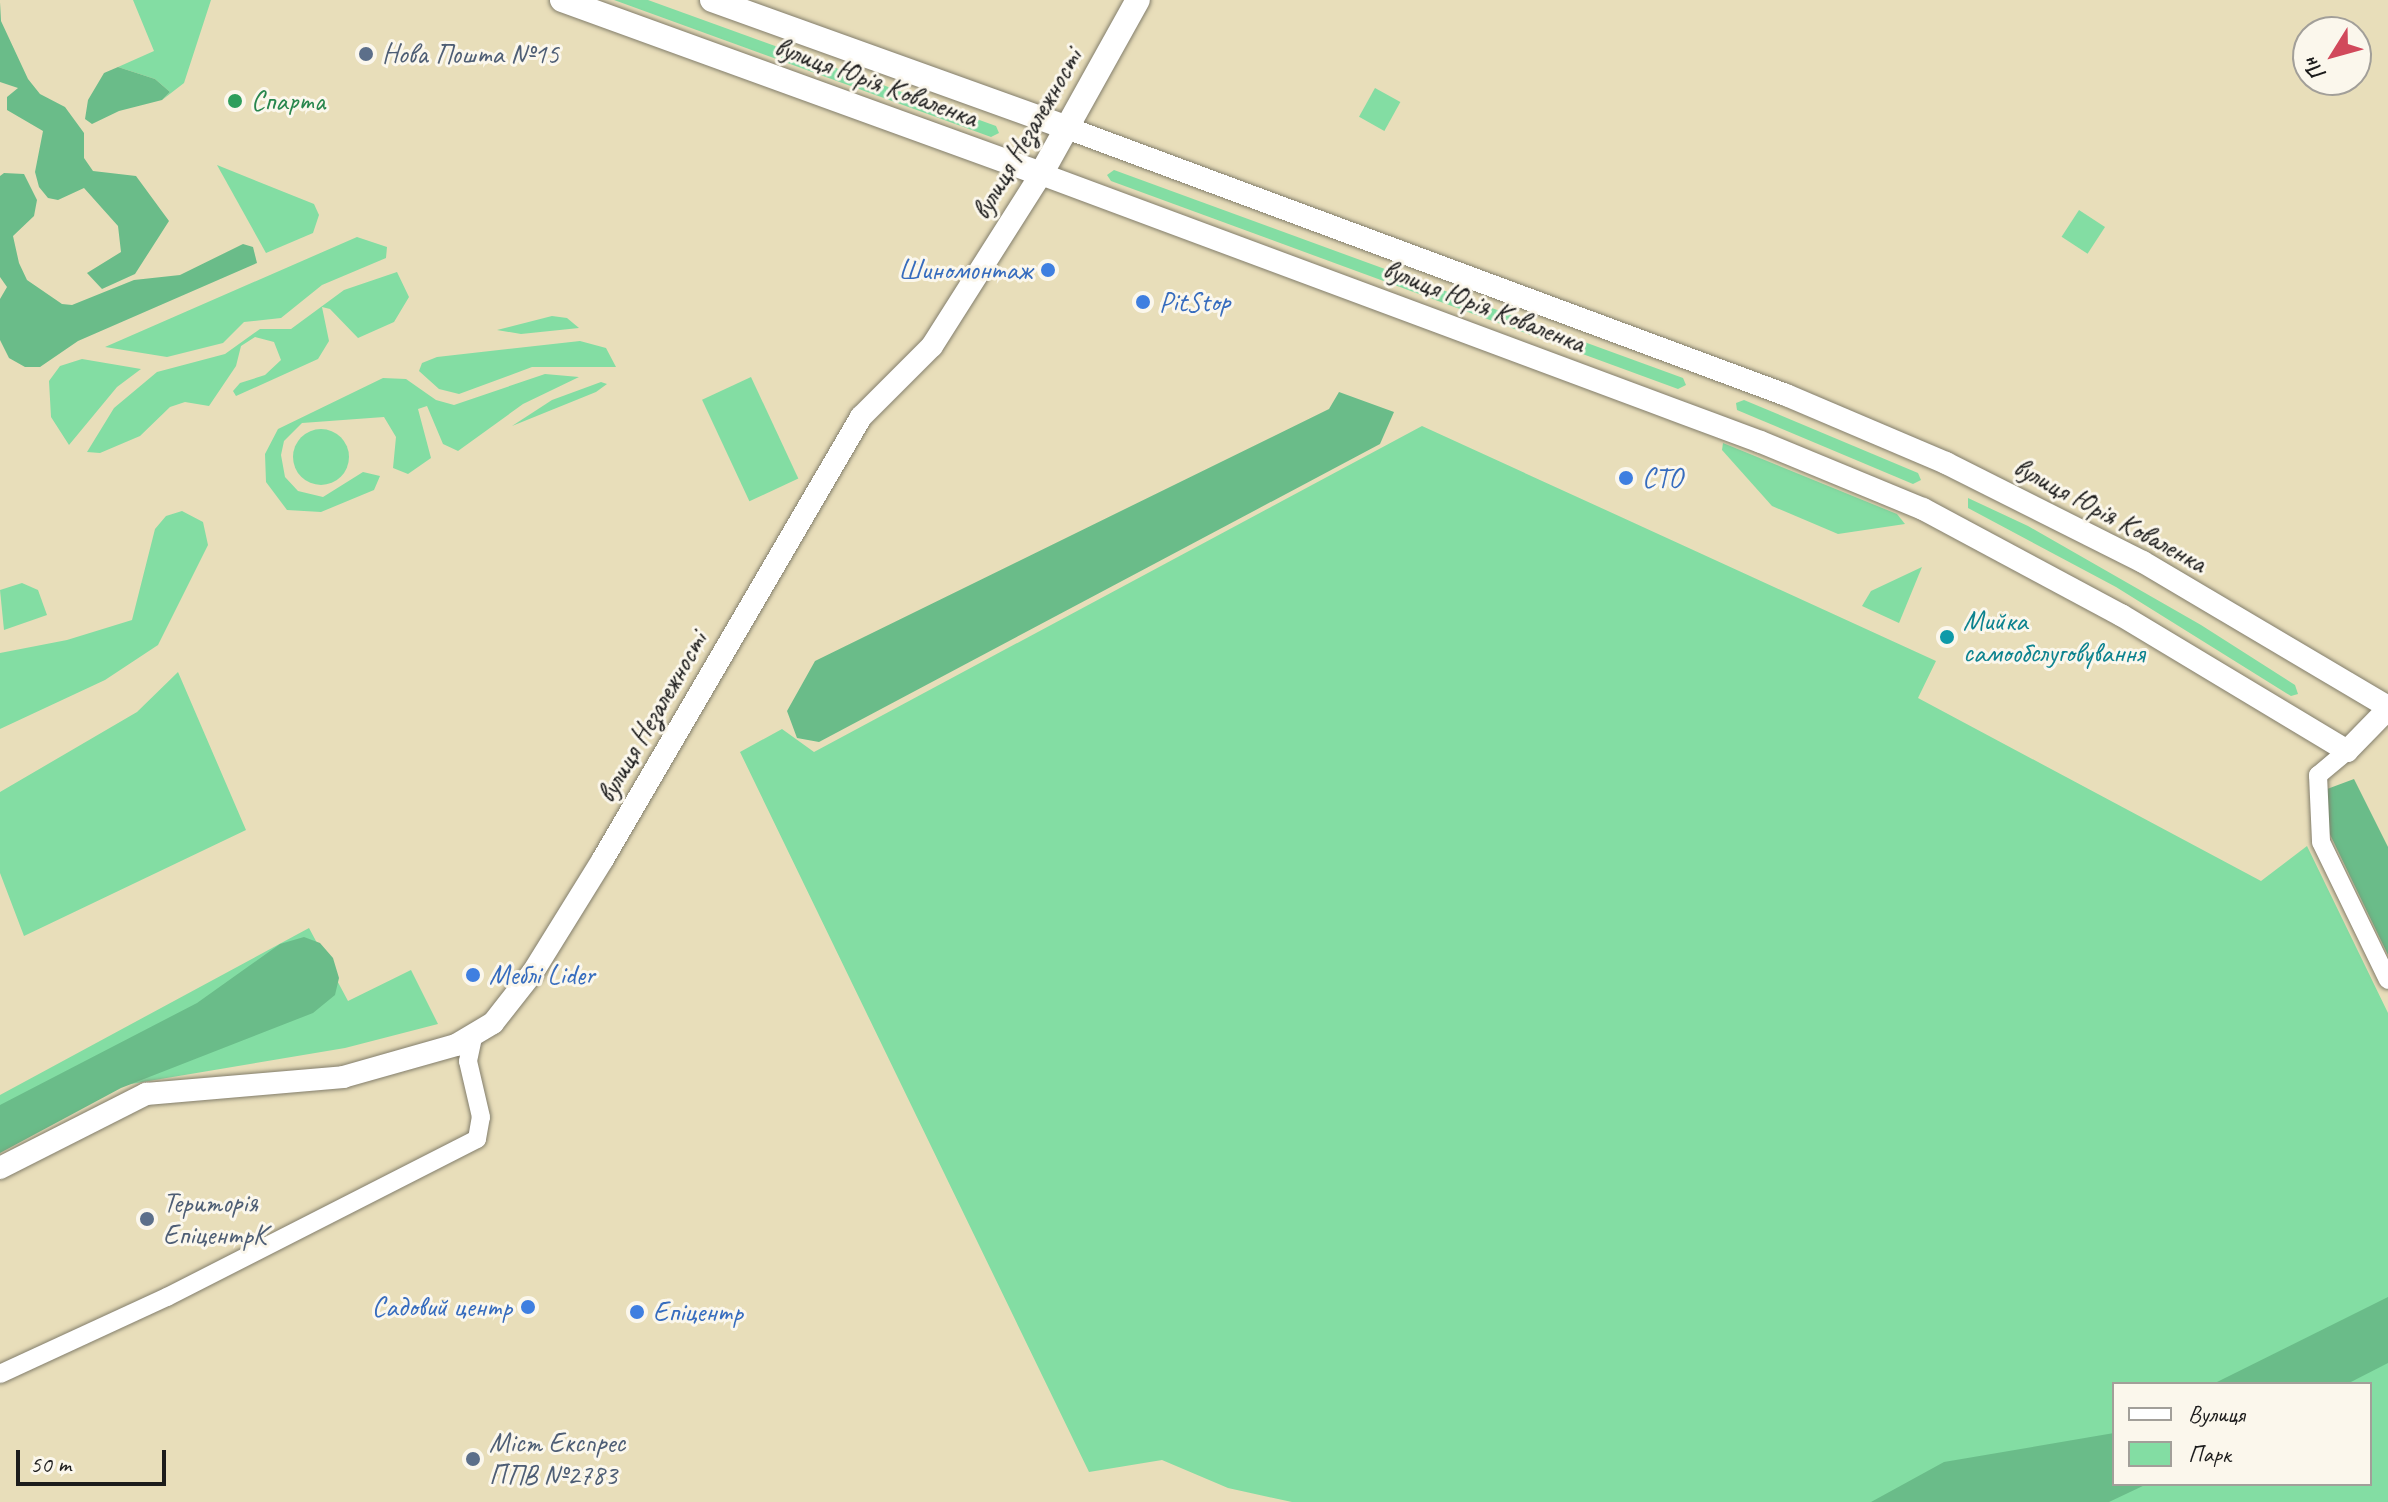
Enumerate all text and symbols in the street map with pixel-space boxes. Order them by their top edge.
north arrow [2292,16,2372,96]
street label: вулиця Юрія Коваленка [770,30,982,134]
place label: Нова Пошта №15 [382,37,560,71]
street label: вулиця Незалежності [964,42,1090,226]
marker: Нова Пошта №15 [357,45,375,63]
text: Пн [2296,52,2333,87]
place label: Спарта [251,84,325,118]
marker: Спарта [226,92,244,110]
street label: вулиця Юрія Коваленка [1379,252,1589,360]
place label: Шиномонтаж [898,253,1032,287]
marker: Шиномонтаж [1039,261,1057,279]
place label: PitStop [1159,285,1230,319]
marker: PitStop [1134,293,1152,311]
street label: вулиця Юрія Коваленка [2008,450,2212,580]
place label: СТО [1642,461,1682,495]
marker: СТО [1617,469,1635,487]
place label: Мийка самообслуговування [1963,604,2145,670]
street label: вулиця Незалежності [589,625,715,809]
marker: Мийка самообслуговування [1938,628,1956,646]
place label: Меблі Lider [489,958,595,992]
marker: Меблі Lider [464,966,482,984]
place label: Територія ЕпіцентрК [163,1186,267,1252]
marker: Територія ЕпіцентрК [138,1210,156,1228]
place label: Садовий центр [372,1290,512,1324]
place label: Епіцентр [653,1295,743,1329]
marker: Садовий центр [519,1298,537,1316]
marker: Епіцентр [628,1303,646,1321]
legend [2112,1382,2372,1486]
text: Вулиця [2188,1399,2245,1429]
place label: Міст Експрес ППВ №2783 [489,1426,624,1492]
scale bar [20,1434,170,1484]
text: Парк [2188,1439,2231,1469]
text: 50 m [30,1449,71,1479]
marker: Міст Експрес ППВ №2783 [464,1450,482,1468]

